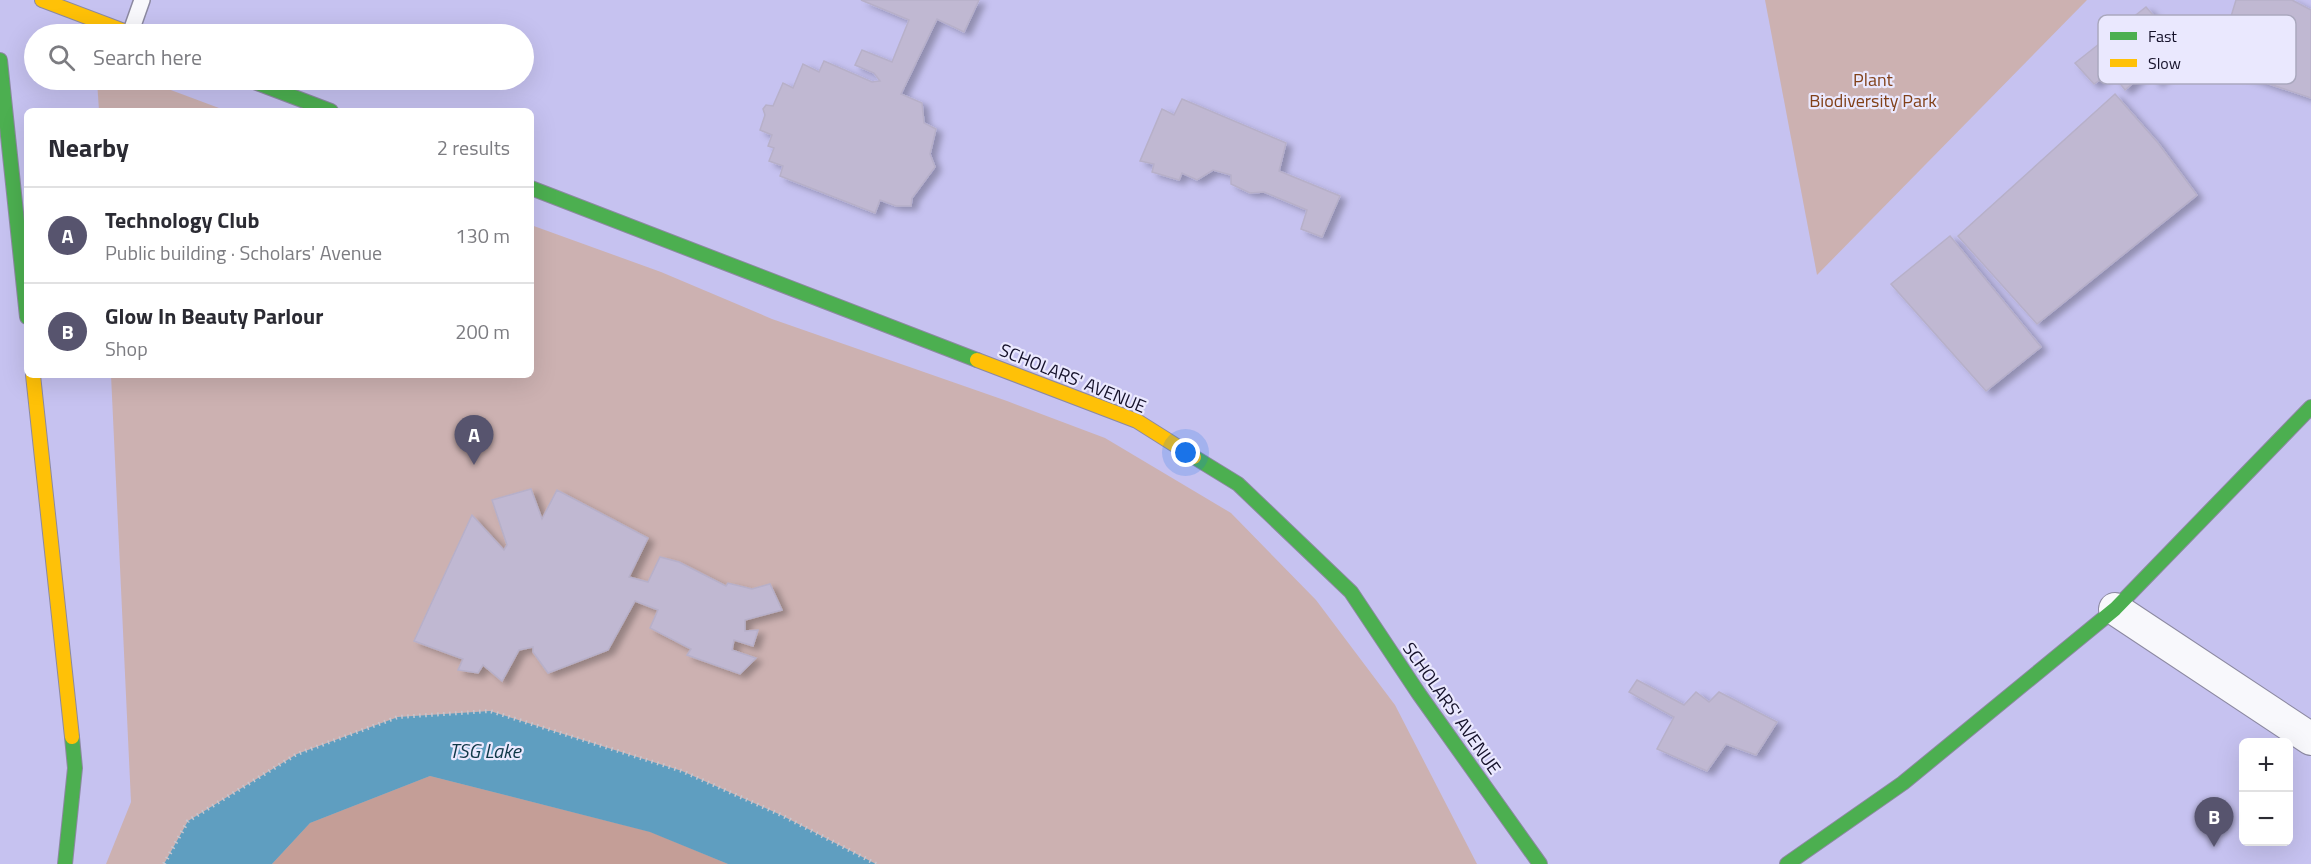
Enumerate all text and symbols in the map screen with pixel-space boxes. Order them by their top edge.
legend [2098,15,2296,84]
search box [24,24,534,90]
text: Fast [2148,24,2177,48]
text: Search here [93,40,202,74]
icon: search [45,41,78,74]
text: Slow [2148,51,2181,75]
park label: Plant Biodiversity Park [1809,66,1937,114]
text: Nearby [48,128,129,167]
text: 2 results [437,132,510,163]
text: Technology Club [105,203,259,237]
text: A [61,220,74,251]
text: 130 m [455,220,510,251]
text: Public building · Scholars' Avenue [105,237,382,268]
text: Glow In Beauty Parlour [105,299,323,333]
text: B [61,316,74,347]
text: 200 m [455,316,510,347]
text: Shop [105,333,148,364]
street label: SCHOLARS' AVENUE [996,336,1150,420]
pin: A [454,416,494,465]
your location [1171,438,1200,467]
street label: SCHOLARS' AVENUE [1396,636,1508,780]
water label: TSG Lake [449,735,523,766]
map controls [2239,738,2293,846]
button: + [2239,738,2293,792]
button: − [2239,792,2293,846]
pin: B [2194,798,2234,847]

